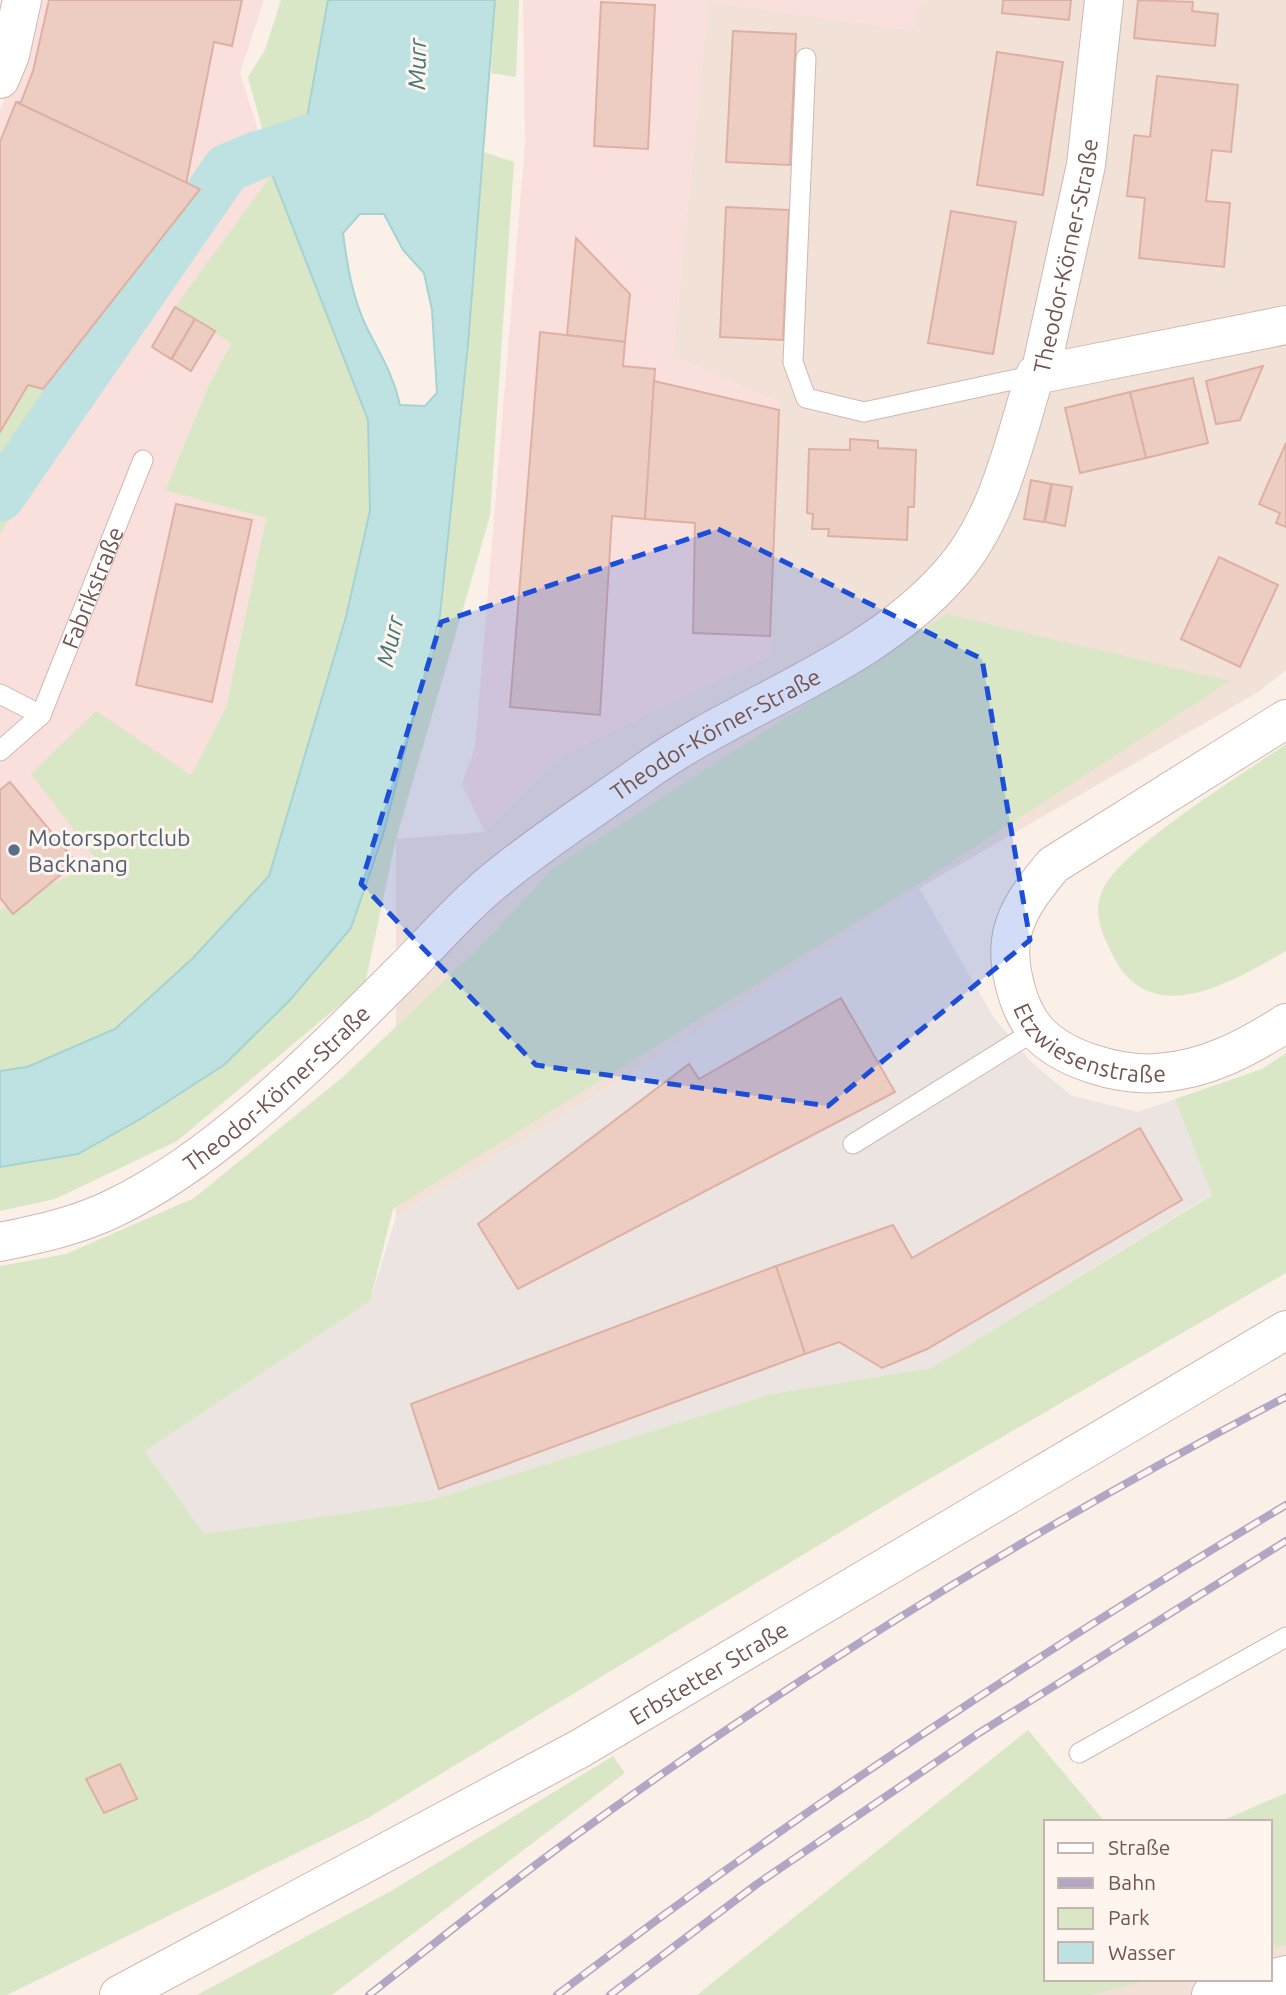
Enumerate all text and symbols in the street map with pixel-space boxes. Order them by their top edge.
water label: Murr [403,37,431,90]
street label: Theodor-Körner-Straße [1028,137,1101,375]
street label: Fabrikstraße [57,523,128,652]
water label: Murr [371,612,409,669]
street label: Theodor-Körner-Straße [606,663,824,805]
place label: Motorsportclub Backnang [28,825,191,876]
marker: Motorsportclub Backnang [6,842,22,858]
street label: Etzwiesenstraße [1010,999,1167,1086]
street label: Theodor-Körner-Straße [178,1000,374,1176]
street label: Erbstetter Straße [625,1616,792,1729]
legend [1044,1820,1272,1981]
text: Straße [1108,1835,1170,1859]
text: Bahn [1108,1870,1156,1894]
text: Park [1108,1905,1150,1929]
text: Wasser [1108,1940,1176,1964]

